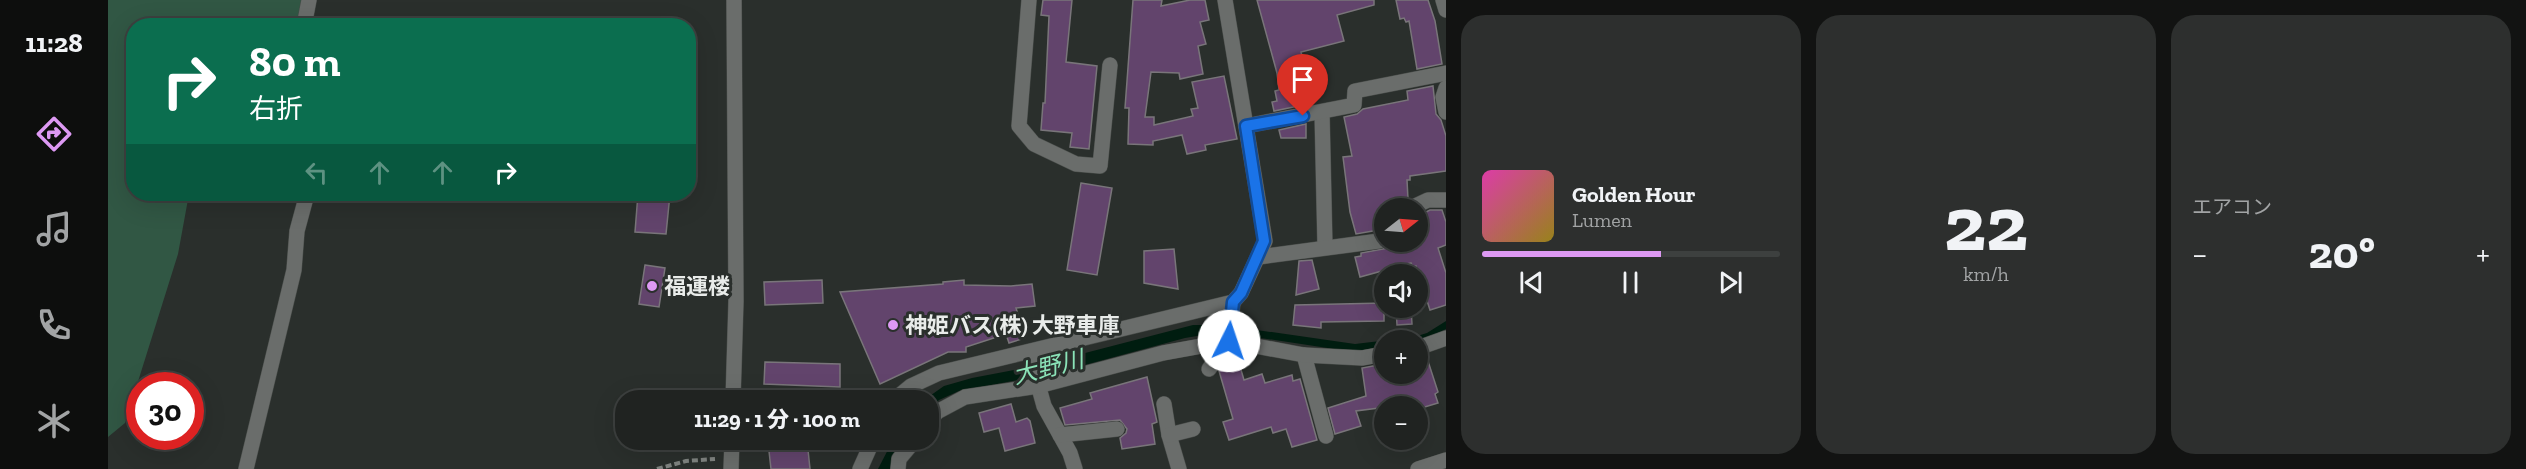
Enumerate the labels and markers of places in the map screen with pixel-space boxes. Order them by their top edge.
pin [1277,54,1328,116]
place label: 福運楼 [664,273,730,300]
marker: 福運楼 [645,279,659,293]
place label: 神姫バス(株) 大野車庫 [905,312,1120,339]
marker: 神姫バス(株) 大野車庫 [886,318,900,332]

